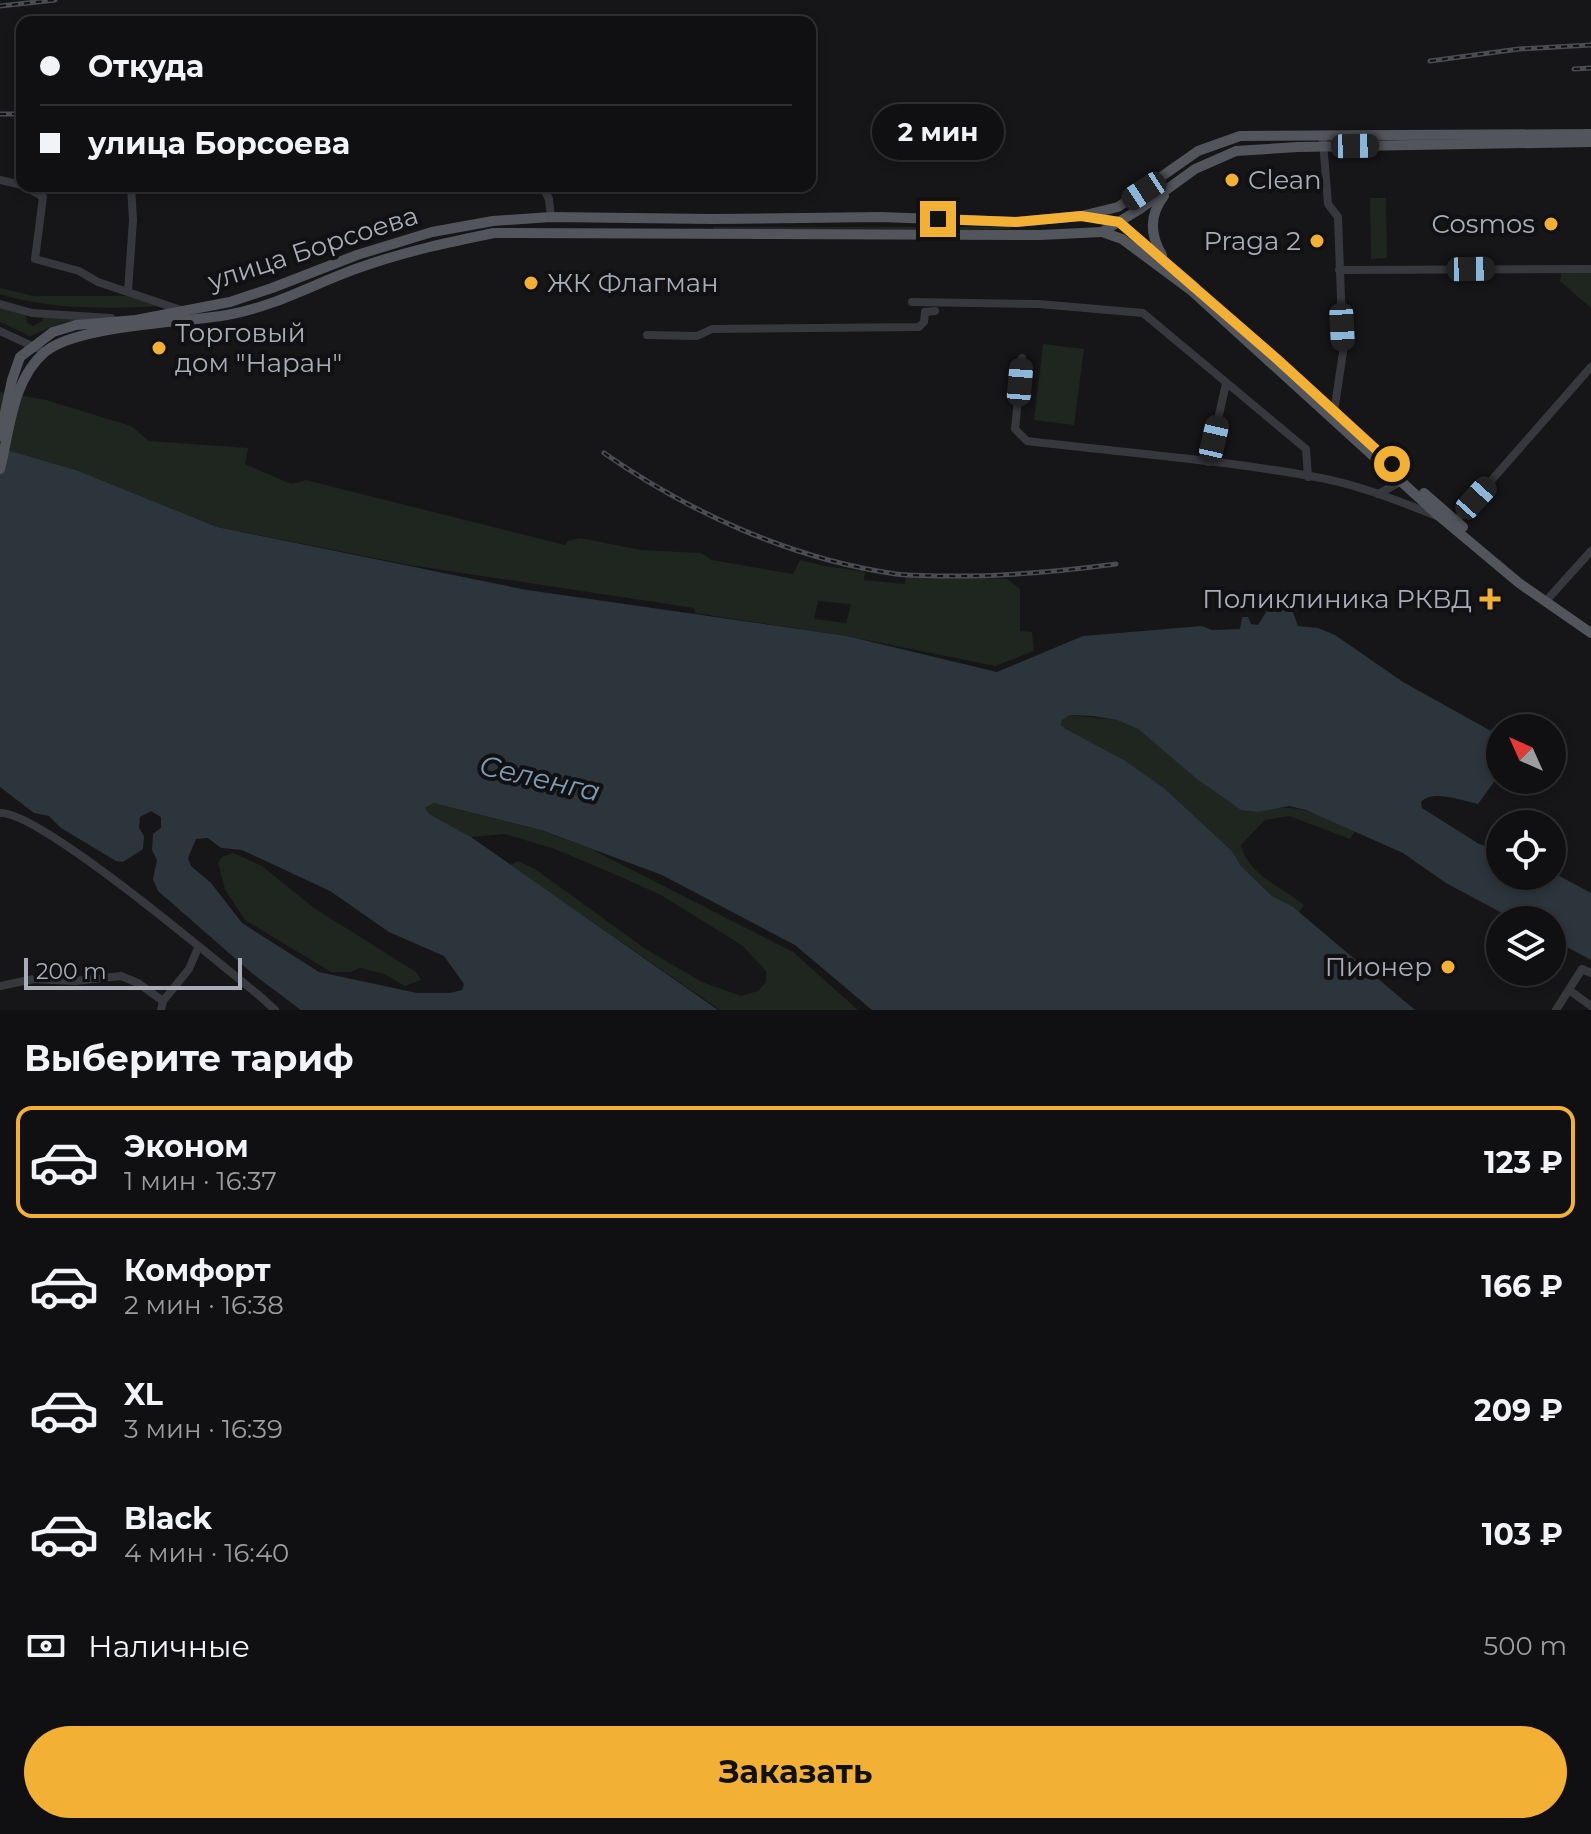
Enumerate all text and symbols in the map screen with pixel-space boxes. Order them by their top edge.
text: Откуда [88,48,204,85]
callout: 2 мин [872,103,1004,159]
text: 2 мин [898,116,978,148]
text: улица Борсоева [88,125,350,162]
car [1331,134,1379,158]
place label: Clean [1248,164,1322,196]
car [1117,168,1171,214]
marker: Clean [1223,171,1241,189]
street label: улица Борсоева [203,199,422,297]
route end [920,201,956,237]
place label: Cosmos [1432,208,1535,240]
marker: Cosmos [1542,215,1560,233]
place label: Praga 2 [1203,225,1301,257]
marker: Praga 2 [1308,232,1326,250]
car [1447,257,1495,281]
place label: ЖК Флагман [547,267,718,299]
marker: ЖК Флагман [522,274,540,292]
car [1329,302,1355,352]
place label: Торговый дом "Наран" [175,317,342,379]
marker: Торговый дом "Наран" [150,339,168,357]
car [1006,357,1034,407]
car [1197,413,1231,465]
route start [1374,446,1410,482]
car [1451,472,1501,524]
place label: Поликлиника РКВД [1202,583,1472,615]
marker: Поликлиника РКВД [1479,588,1501,610]
north arrow [1486,714,1566,794]
map controls [1486,714,1566,986]
water label: Селенга [476,748,604,808]
button: locate [1486,810,1566,890]
button: layers [1486,906,1566,986]
place label: Пионер [1325,951,1432,983]
scale bar [24,954,242,990]
text: 200 m [36,958,107,985]
marker: Пионер [1439,958,1457,976]
text: Выберите тариф [24,1036,354,1080]
icon: car [28,1126,100,1198]
text: Эконом [124,1128,249,1165]
text: 123 ₽ [1484,1144,1563,1181]
text: 1 мин · 16:37 [124,1165,277,1197]
icon: car [28,1250,100,1322]
text: Комфорт [124,1252,271,1289]
text: 166 ₽ [1481,1268,1563,1305]
text: 2 мин · 16:38 [124,1289,284,1321]
icon: car [28,1374,100,1446]
text: XL [124,1376,163,1413]
text: 209 ₽ [1474,1392,1563,1429]
text: 3 мин · 16:39 [124,1413,283,1445]
icon: car [28,1498,100,1570]
text: Black [124,1500,212,1537]
text: 103 ₽ [1482,1516,1563,1553]
text: 4 мин · 16:40 [124,1537,289,1569]
icon: cash [24,1624,68,1668]
text: Наличные [88,1628,250,1665]
text: 500 m [1483,1630,1567,1662]
button: Заказать [24,1726,1567,1818]

